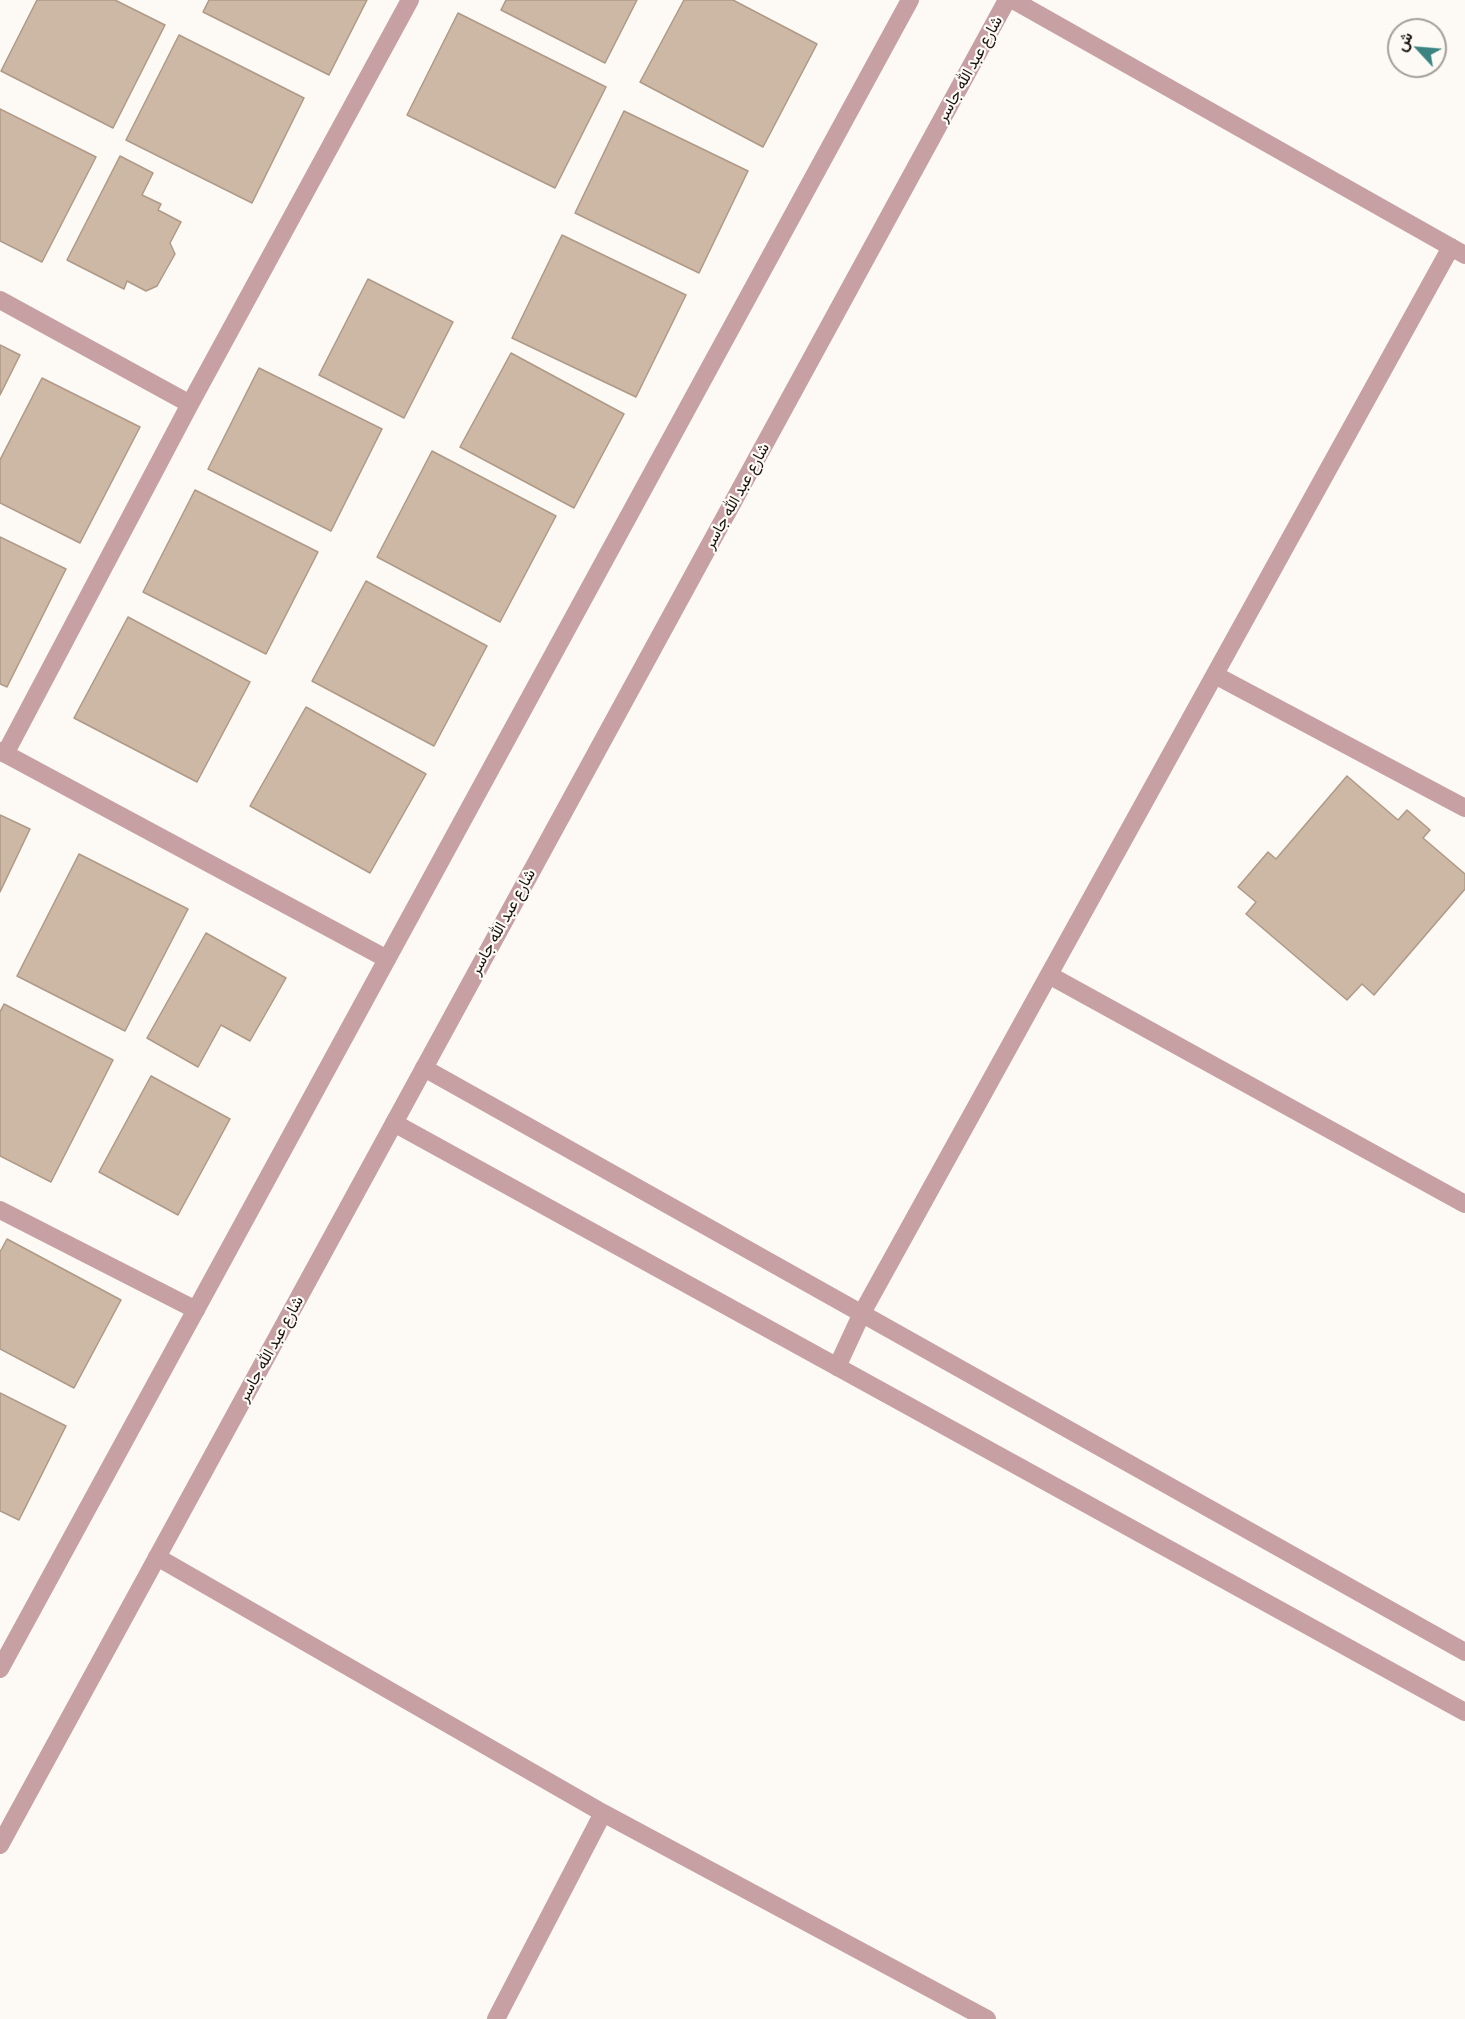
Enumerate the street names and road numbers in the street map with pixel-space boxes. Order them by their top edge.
street label: شارع عبد الله جاسر [933,13,1007,125]
street label: شارع عبد الله جاسر [700,440,774,552]
street label: شارع عبد الله جاسر [466,866,540,978]
street label: شارع عبد الله جاسر [234,1293,308,1405]

